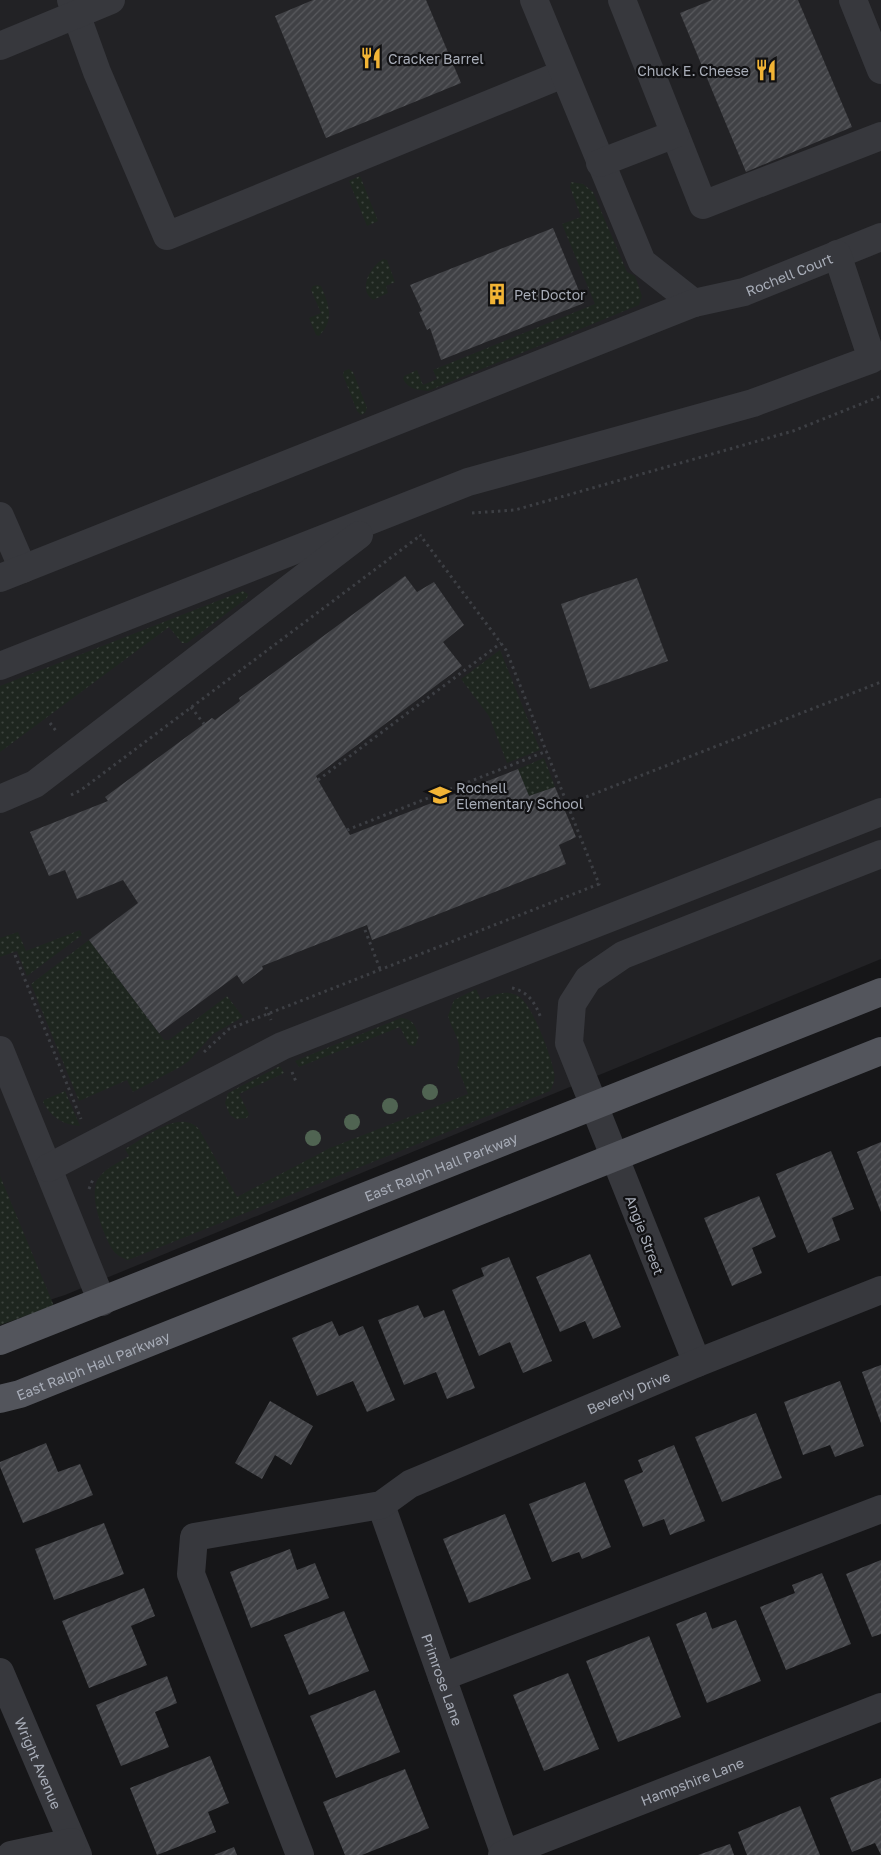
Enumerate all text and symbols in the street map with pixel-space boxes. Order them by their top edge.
restaurant icon: Cracker Barrel [358,45,384,71]
place label: Cracker Barrel [388,50,484,67]
restaurant icon: Chuck E. Cheese [753,57,779,83]
place label: Chuck E. Cheese [637,62,749,79]
street label: Rochell Court [743,249,835,299]
building icon: Pet Doctor [484,281,510,307]
place label: Pet Doctor [514,286,586,303]
place label: Rochell Elementary School [456,779,583,812]
school or university icon: Rochell Elementary School [427,782,453,808]
street label: East Ralph Hall Parkway [362,1128,520,1204]
street label: Angie Street [622,1193,668,1277]
street label: East Ralph Hall Parkway [14,1327,172,1403]
street label: Beverly Drive [584,1367,672,1417]
street label: Primrose Lane [419,1631,467,1728]
street label: Wright Avenue [12,1715,66,1812]
street label: Hampshire Lane [638,1753,746,1809]

